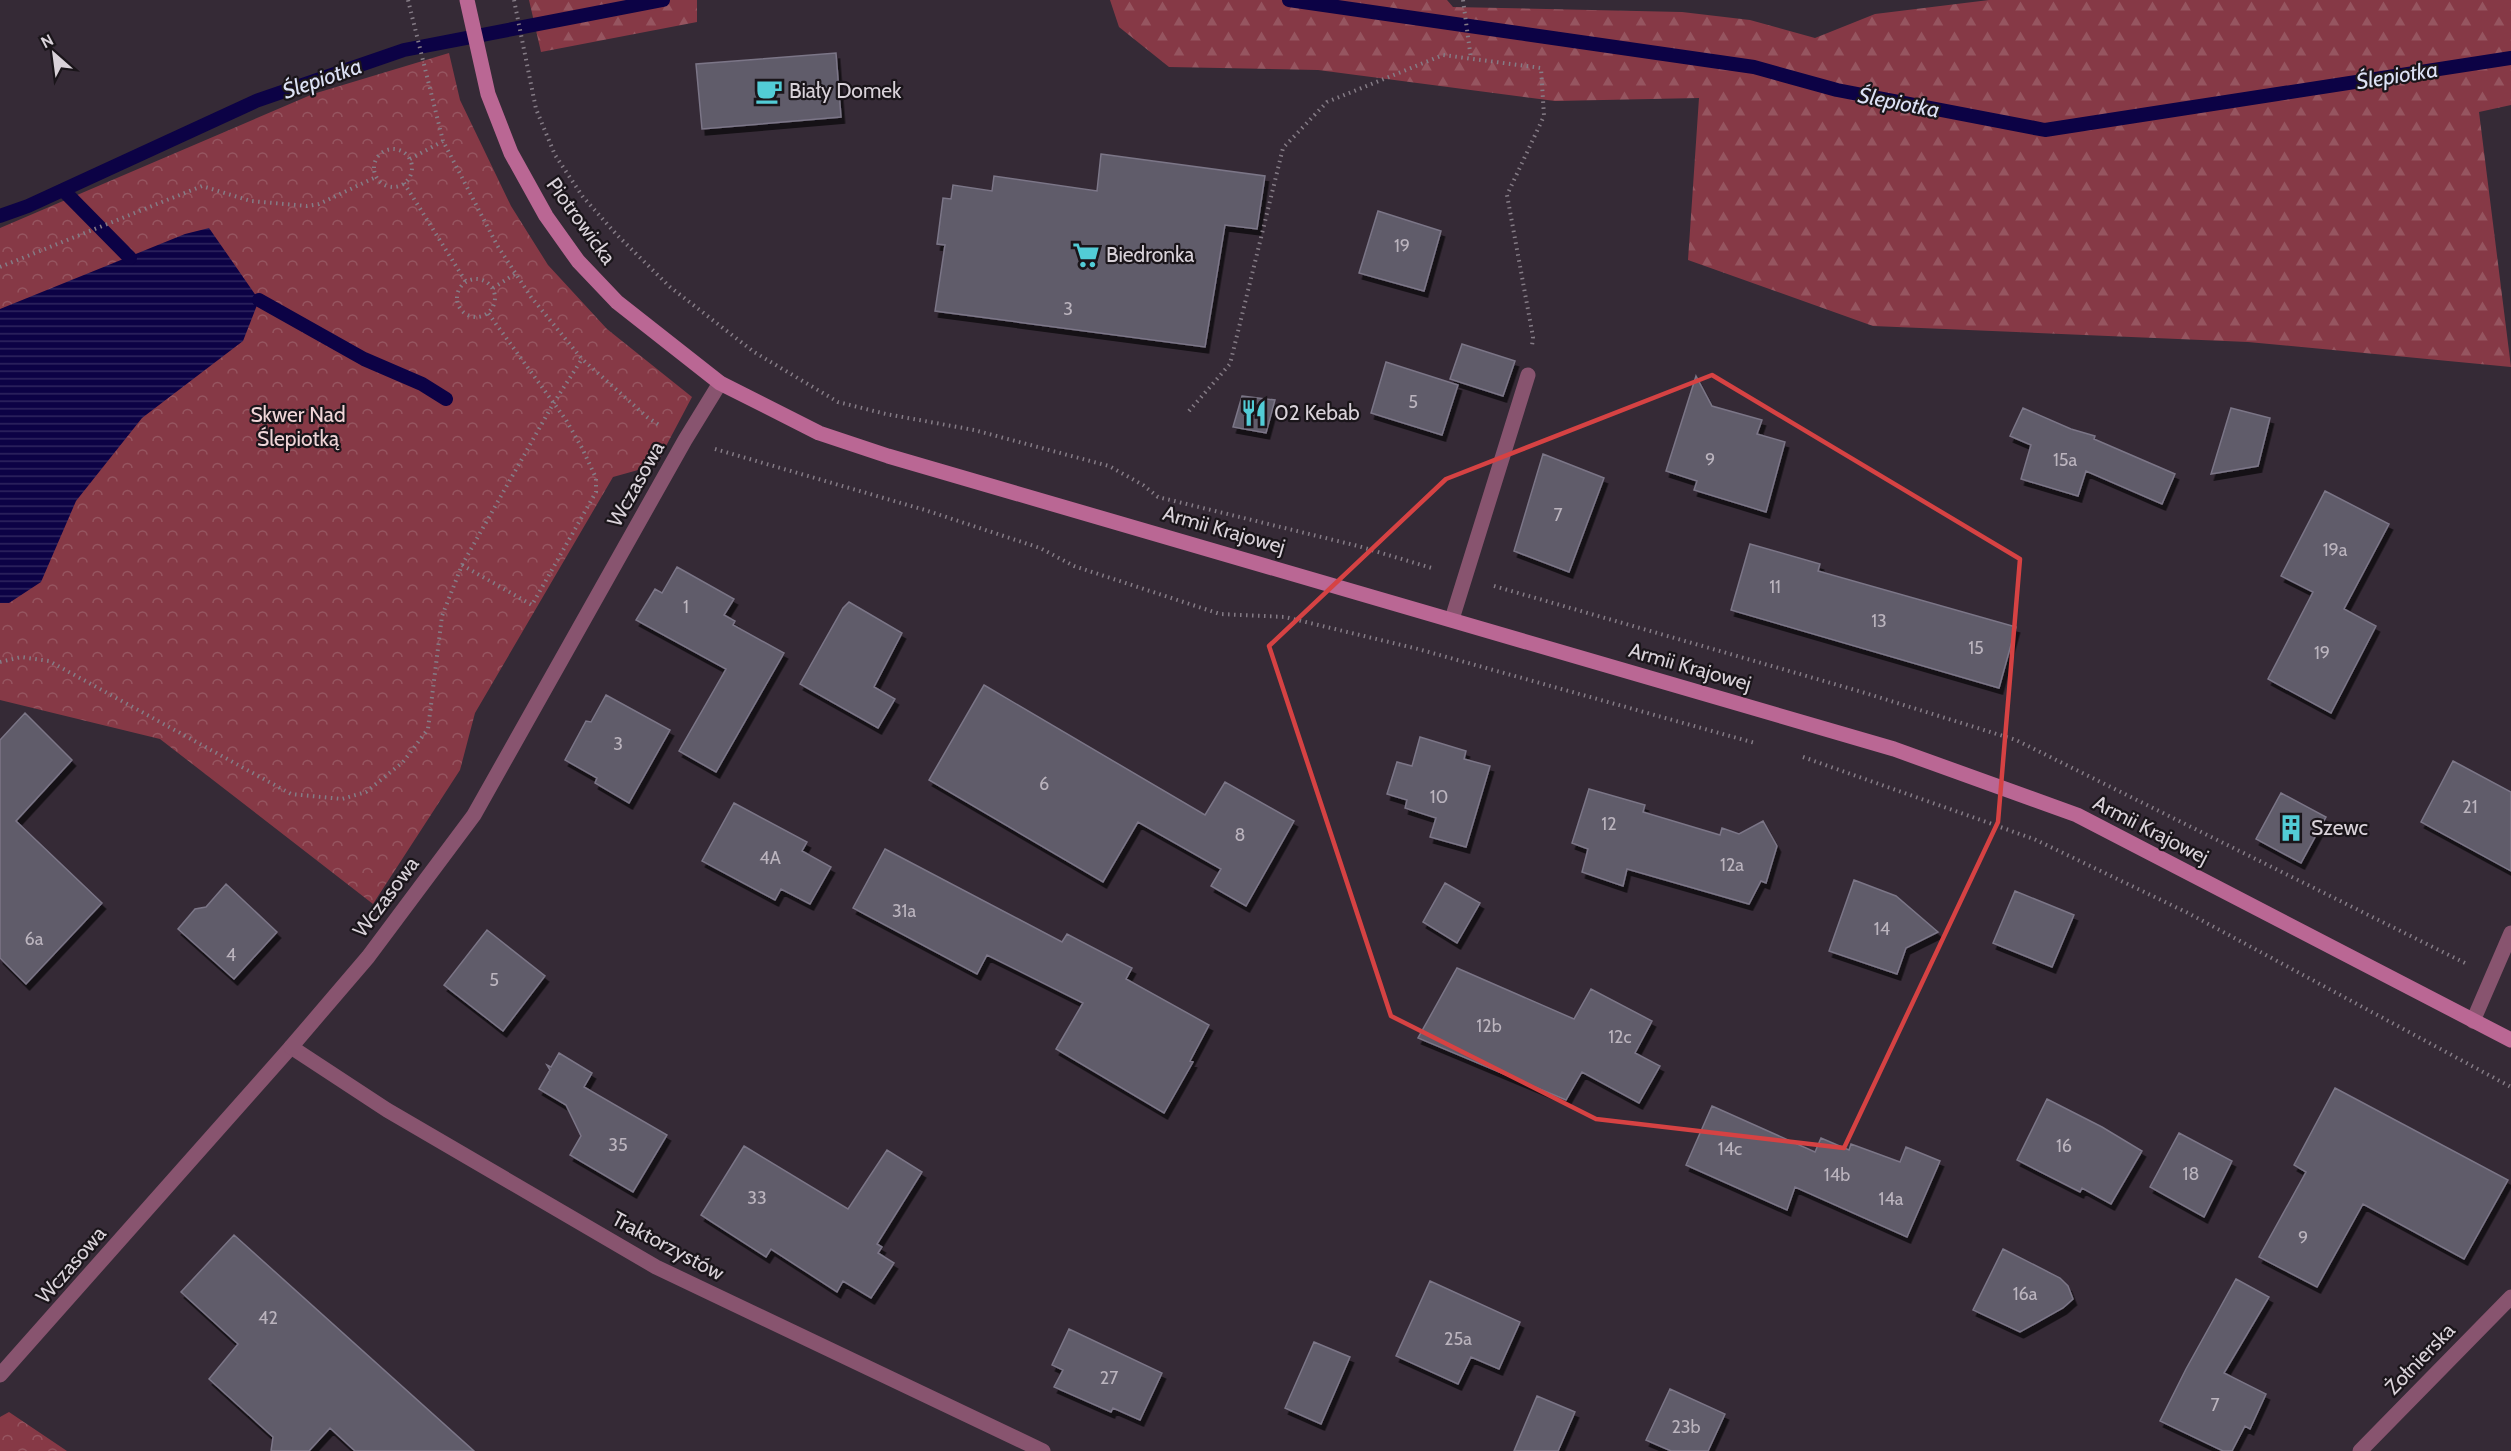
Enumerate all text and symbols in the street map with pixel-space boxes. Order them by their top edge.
north arrow [24,24,84,84]
text: N [38,30,57,52]
water label: Ślepiotka [279,52,365,105]
water label: Ślepiotka [2354,56,2440,95]
cafe icon: Biały Domek [754,76,784,106]
place label: Biały Domek [789,78,902,103]
water label: Ślepiotka [1856,81,1942,124]
street label: Piotrowicka [542,172,621,269]
house number: 19 [1394,235,1410,257]
supermarket icon: Biedronka [1071,240,1101,270]
place label: Biedronka [1106,242,1194,267]
house number: 3 [1063,298,1073,320]
house number: 5 [1408,391,1418,413]
restaurant icon: 02 Kebab [1239,398,1269,428]
place label: 02 Kebab [1274,400,1360,425]
park label: Skwer Nad Ślepiotką [250,402,346,451]
street label: Wczasowa [602,437,669,531]
house number: 9 [1705,449,1715,471]
house number: 15a [2053,449,2077,471]
street label: Armii Krajowej [1160,500,1288,560]
house number: 7 [1553,504,1563,526]
house number: 19a [2323,539,2348,561]
house number: 11 [1769,576,1781,598]
house number: 1 [683,596,689,618]
house number: 13 [1871,610,1887,632]
street label: Armii Krajowej [1626,637,1754,697]
house number: 15 [1968,637,1984,659]
house number: 19 [2314,642,2330,664]
house number: 3 [613,733,623,755]
house number: 6 [1039,773,1049,795]
house number: 10 [1430,786,1448,808]
street label: Armii Krajowej [2089,790,2213,870]
house number: 21 [2462,796,2478,818]
house number: 12 [1601,813,1617,835]
building icon: Szewc [2276,813,2306,843]
place label: Szewc [2311,815,2368,840]
house number: 8 [1235,824,1245,846]
house number: 4A [759,847,781,869]
street label: Wczasowa [347,852,424,942]
house number: 12a [1720,854,1744,876]
house number: 31a [892,900,916,922]
house number: 14 [1874,918,1890,940]
house number: 6a [25,928,44,950]
house number: 4 [226,944,236,966]
house number: 5 [489,969,499,991]
house number: 12b [1476,1015,1502,1037]
house number: 12c [1608,1026,1632,1048]
house number: 35 [608,1134,628,1156]
house number: 16 [2056,1135,2072,1157]
house number: 14c [1718,1138,1742,1160]
house number: 18 [2183,1163,2199,1185]
house number: 14b [1824,1164,1850,1186]
house number: 33 [747,1187,767,1209]
house number: 14a [1879,1188,1904,1210]
street label: Traktorzystów [608,1206,729,1286]
street label: Wczasowa [30,1221,111,1308]
house number: 9 [2298,1227,2308,1249]
house number: 16a [2013,1283,2038,1305]
house number: 42 [258,1307,278,1329]
street label: Żołnierska [2379,1318,2460,1400]
house number: 25a [1444,1328,1472,1350]
house number: 27 [1100,1367,1118,1389]
house number: 7 [2210,1394,2220,1416]
house number: 23b [1671,1416,1701,1438]

